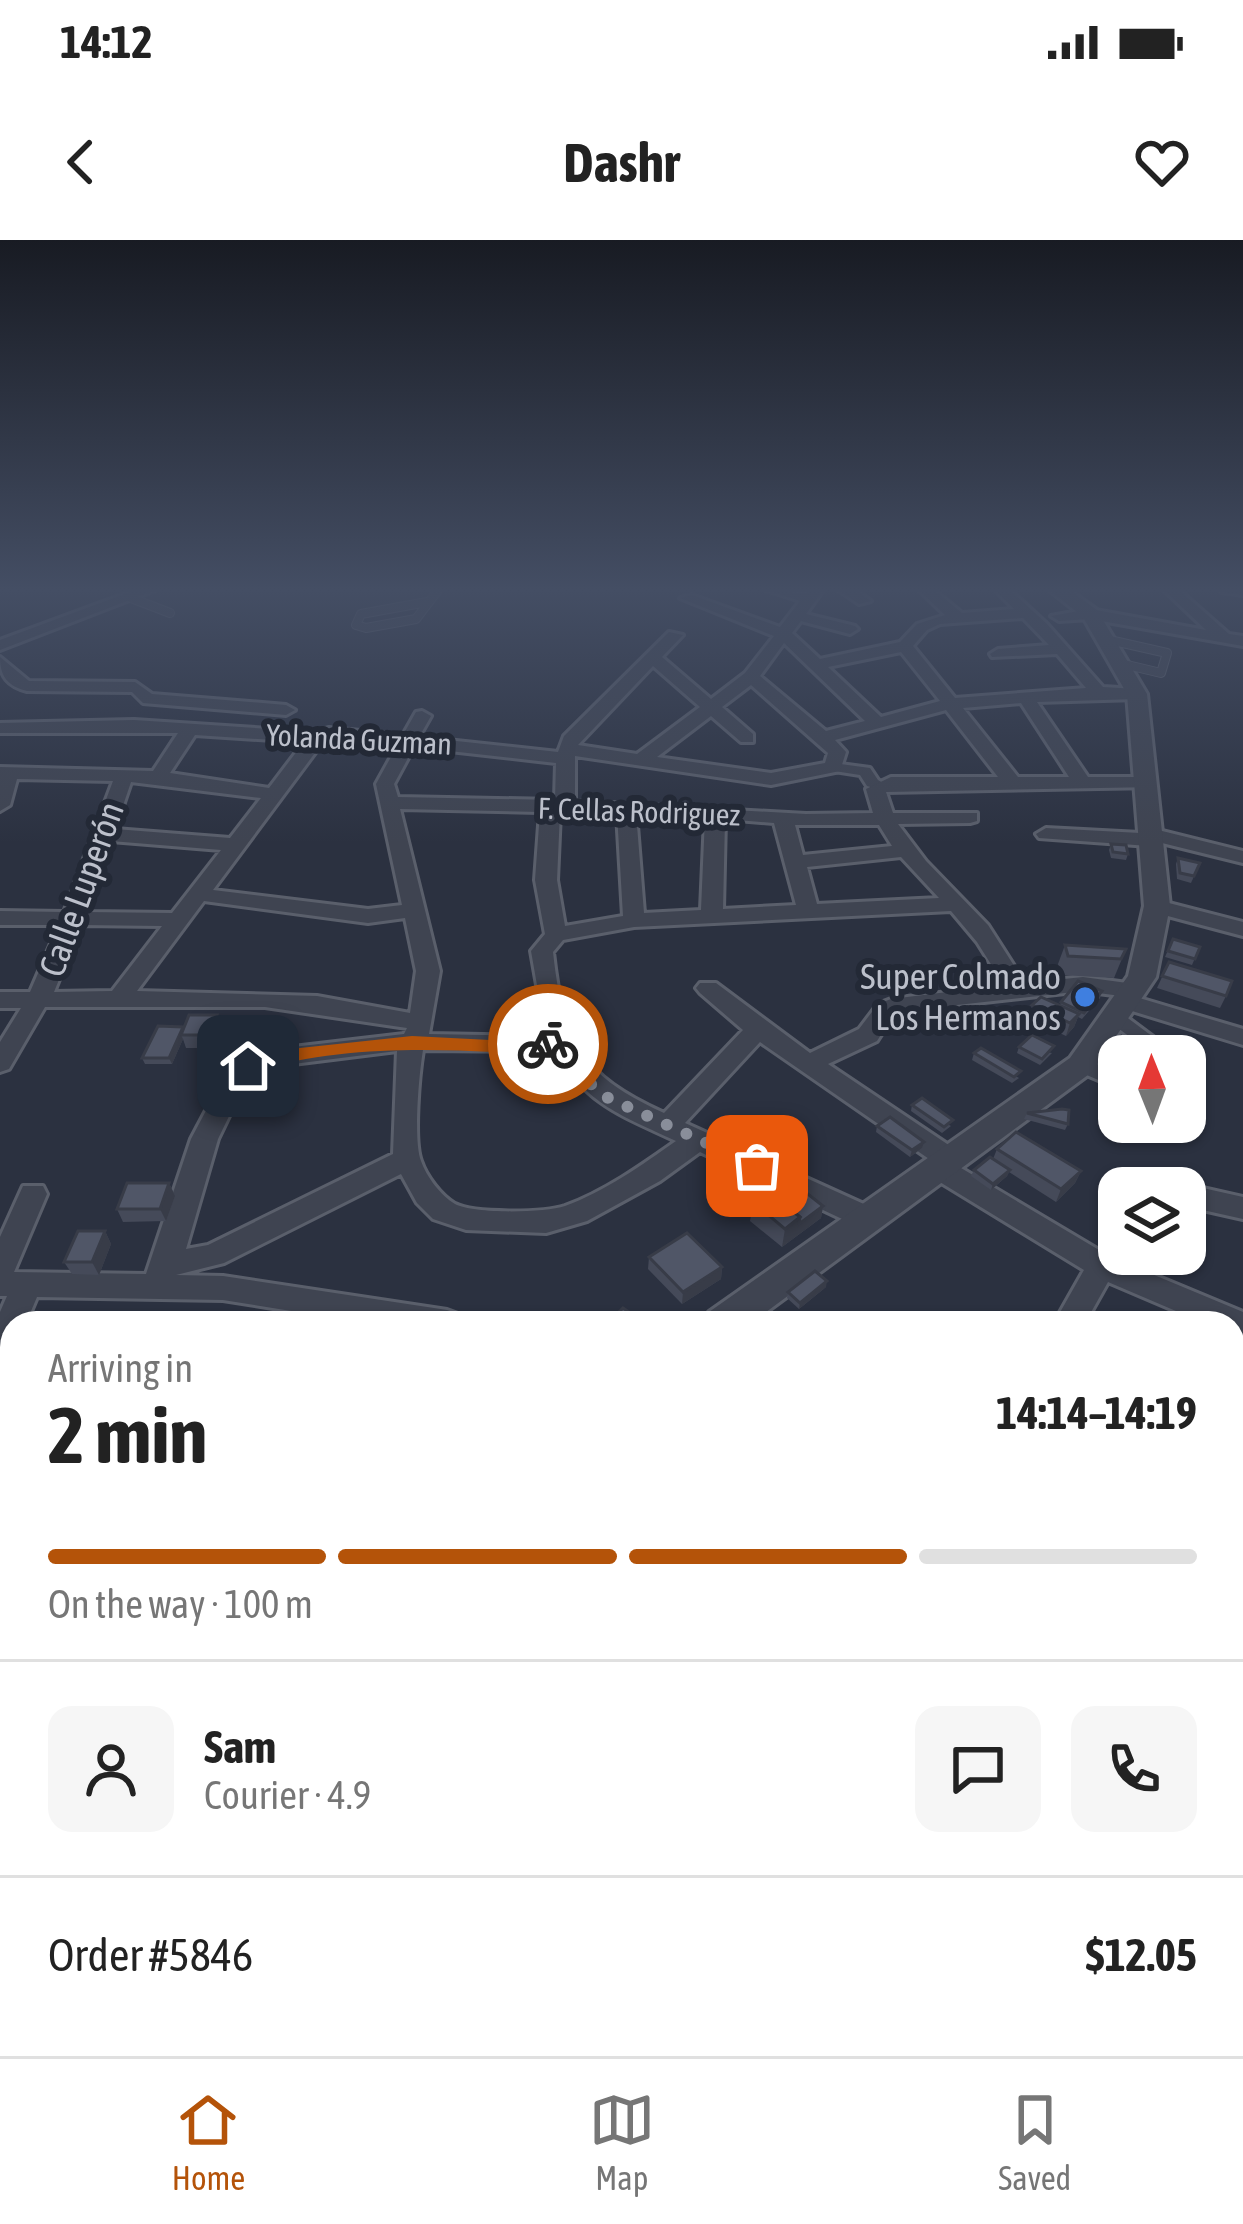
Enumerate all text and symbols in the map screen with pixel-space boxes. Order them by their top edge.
text: 14:12 [60,16,153,68]
icon: back [48,129,114,195]
icon: heart [1129,129,1195,195]
text: Dashr [563,132,680,193]
street label: Yolanda Guzman [265,717,453,761]
street label: F. Cellas Rodriguez [537,790,741,832]
street label: Calle Luperón [30,796,132,982]
place label: Super Colmado Los Hermanos [860,955,1061,1038]
courier [488,984,608,1104]
marker: Super Colmado Los Hermanos [1072,984,1098,1010]
icon: bike [515,1011,581,1077]
pin [197,1015,299,1117]
icon: home [215,1033,281,1099]
north arrow [1098,1035,1206,1143]
map controls [1098,1035,1206,1275]
pin [706,1115,808,1217]
icon: bag [724,1133,790,1199]
button: layers [1098,1167,1206,1275]
text: Arriving in [48,1346,193,1390]
text: 14:14–14:19 [996,1387,1197,1439]
text: 2 min [48,1390,207,1480]
text: On the way · 100 m [48,1582,313,1626]
button: person [48,1706,174,1832]
button: chat [915,1706,1041,1832]
button: phone [1071,1706,1197,1832]
text: Sam [204,1721,276,1773]
text: Courier · 4.9 [204,1773,371,1817]
text: Order #5846 [48,1929,253,1981]
text: $12.05 [1085,1929,1197,1981]
tab: Home [172,2087,245,2197]
tab: Map [589,2087,655,2197]
tab: Saved [998,2087,1071,2197]

